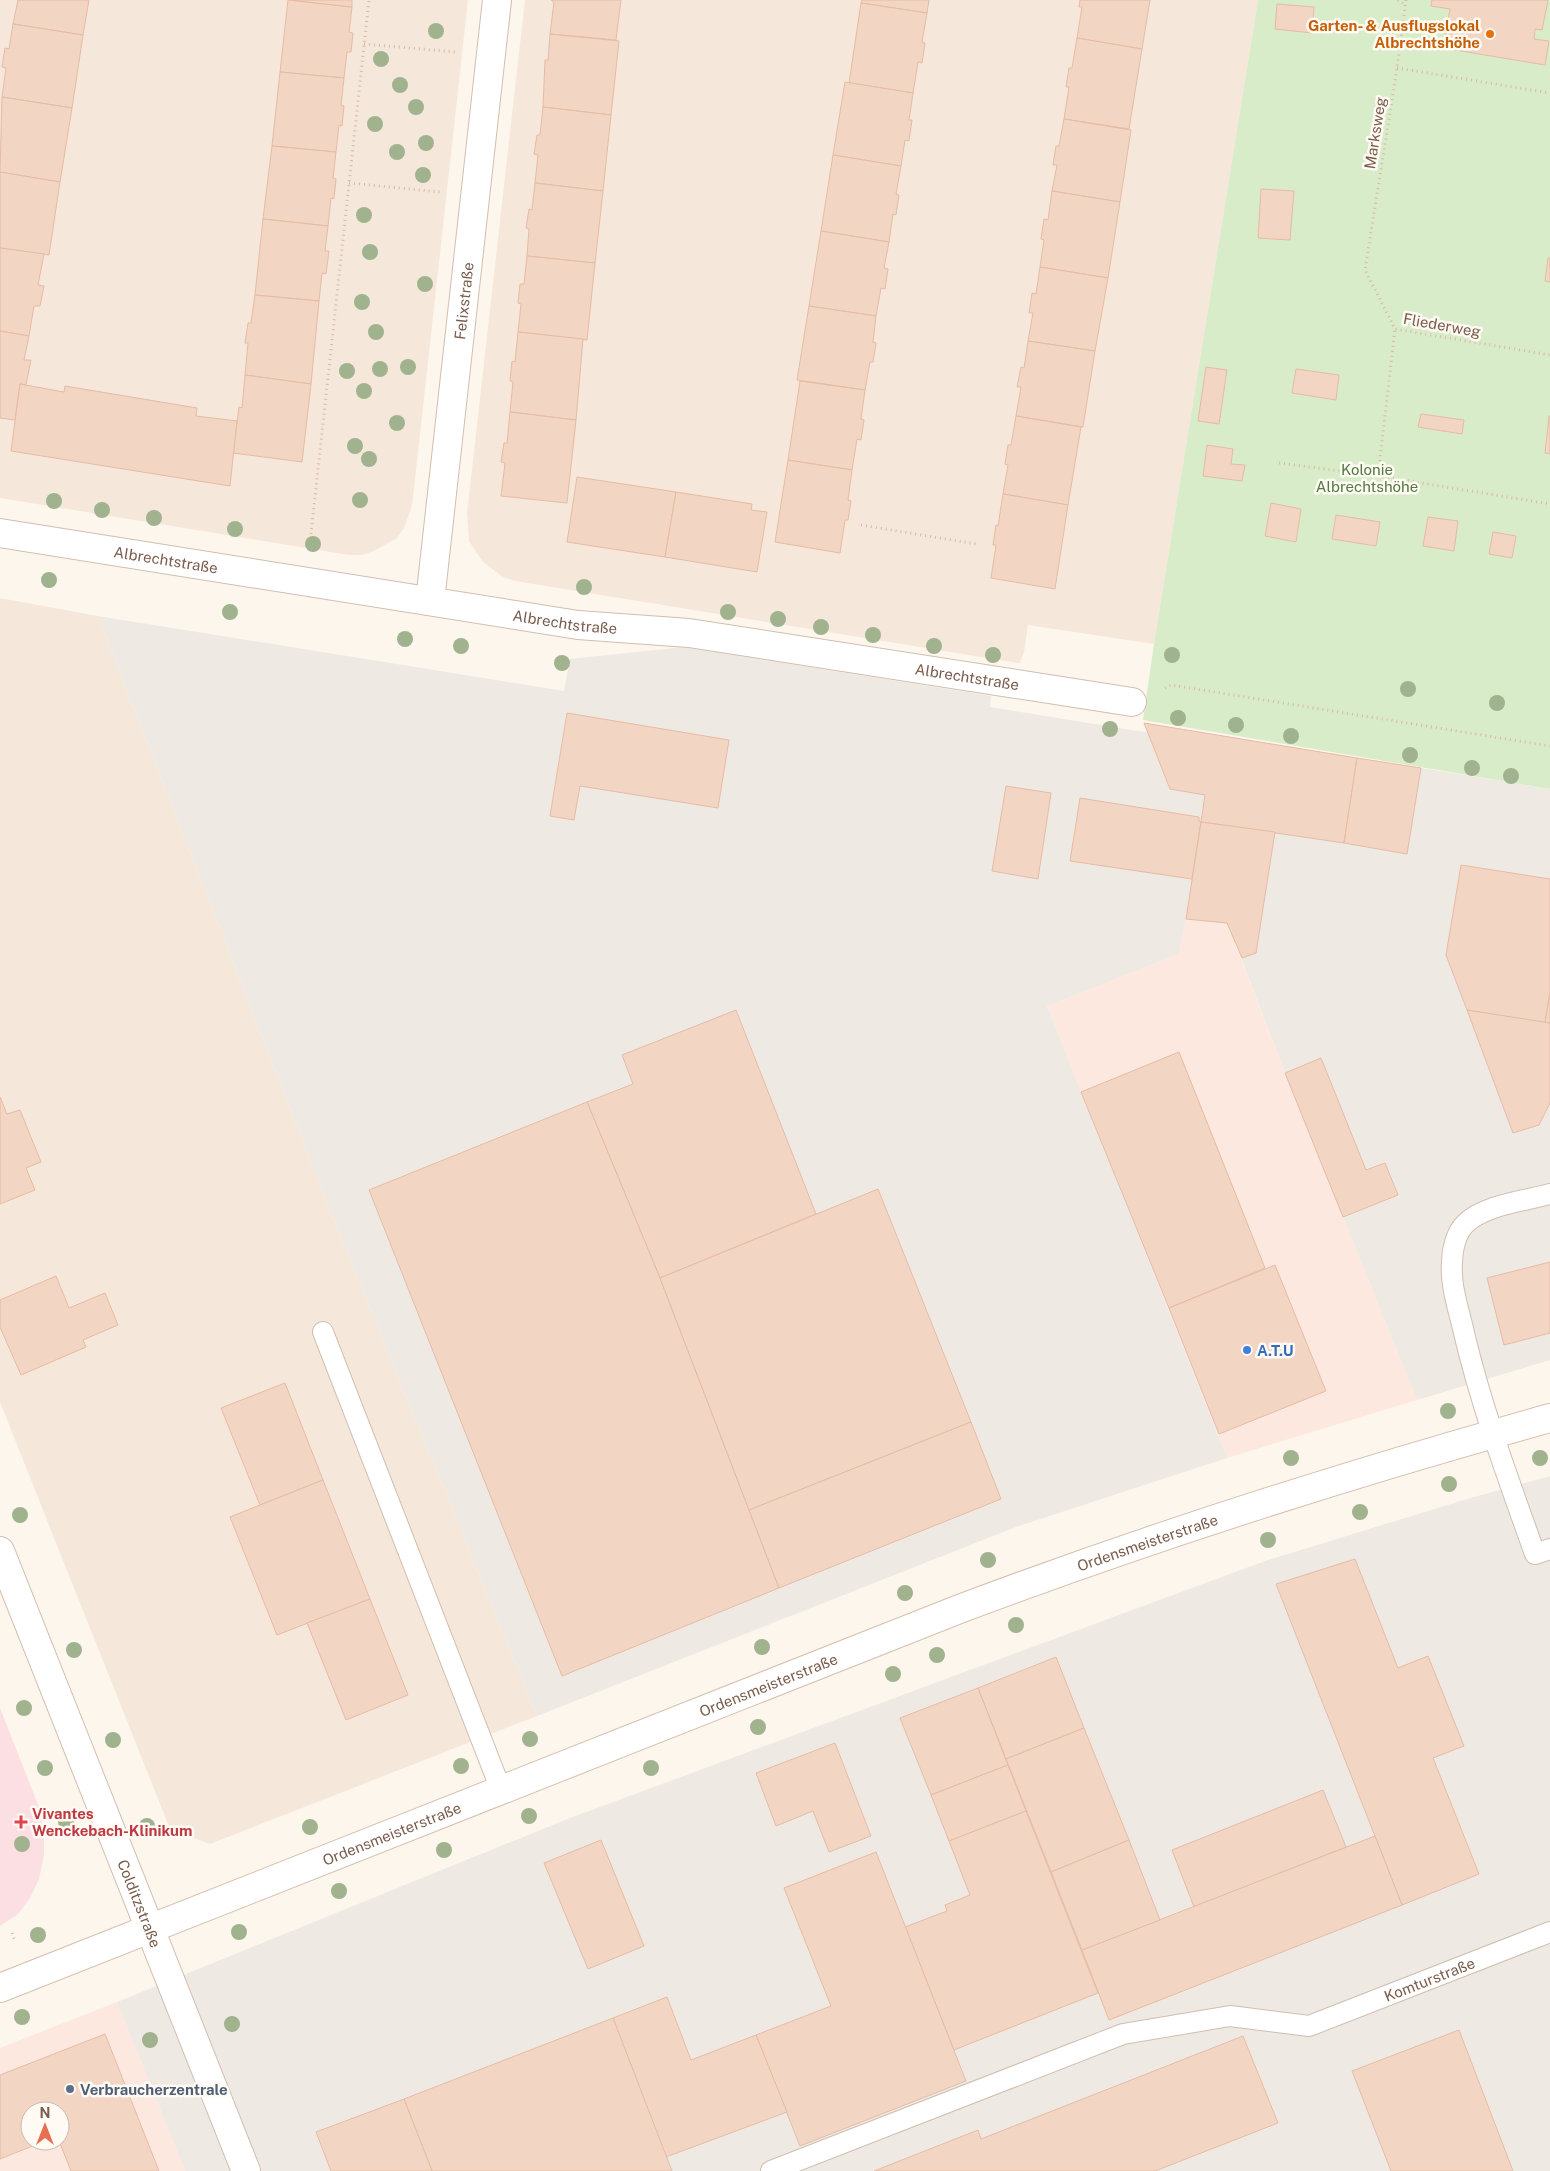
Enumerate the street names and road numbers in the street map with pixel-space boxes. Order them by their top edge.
street label: Marksweg [1361,96,1389,170]
street label: Felixstraße [451,261,476,341]
street label: Fliederweg [1402,310,1482,340]
street label: Albrechtstraße [113,543,219,576]
street label: Albrechtstraße [512,606,618,636]
street label: Albrechtstraße [914,660,1020,693]
street label: Ordensmeisterstraße [1075,1510,1220,1574]
street label: Ordensmeisterstraße [697,1650,840,1720]
street label: Ordensmeisterstraße [320,1798,463,1868]
street label: Colditzstraße [115,1857,165,1950]
street label: Komturstraße [1382,1954,1477,2004]

